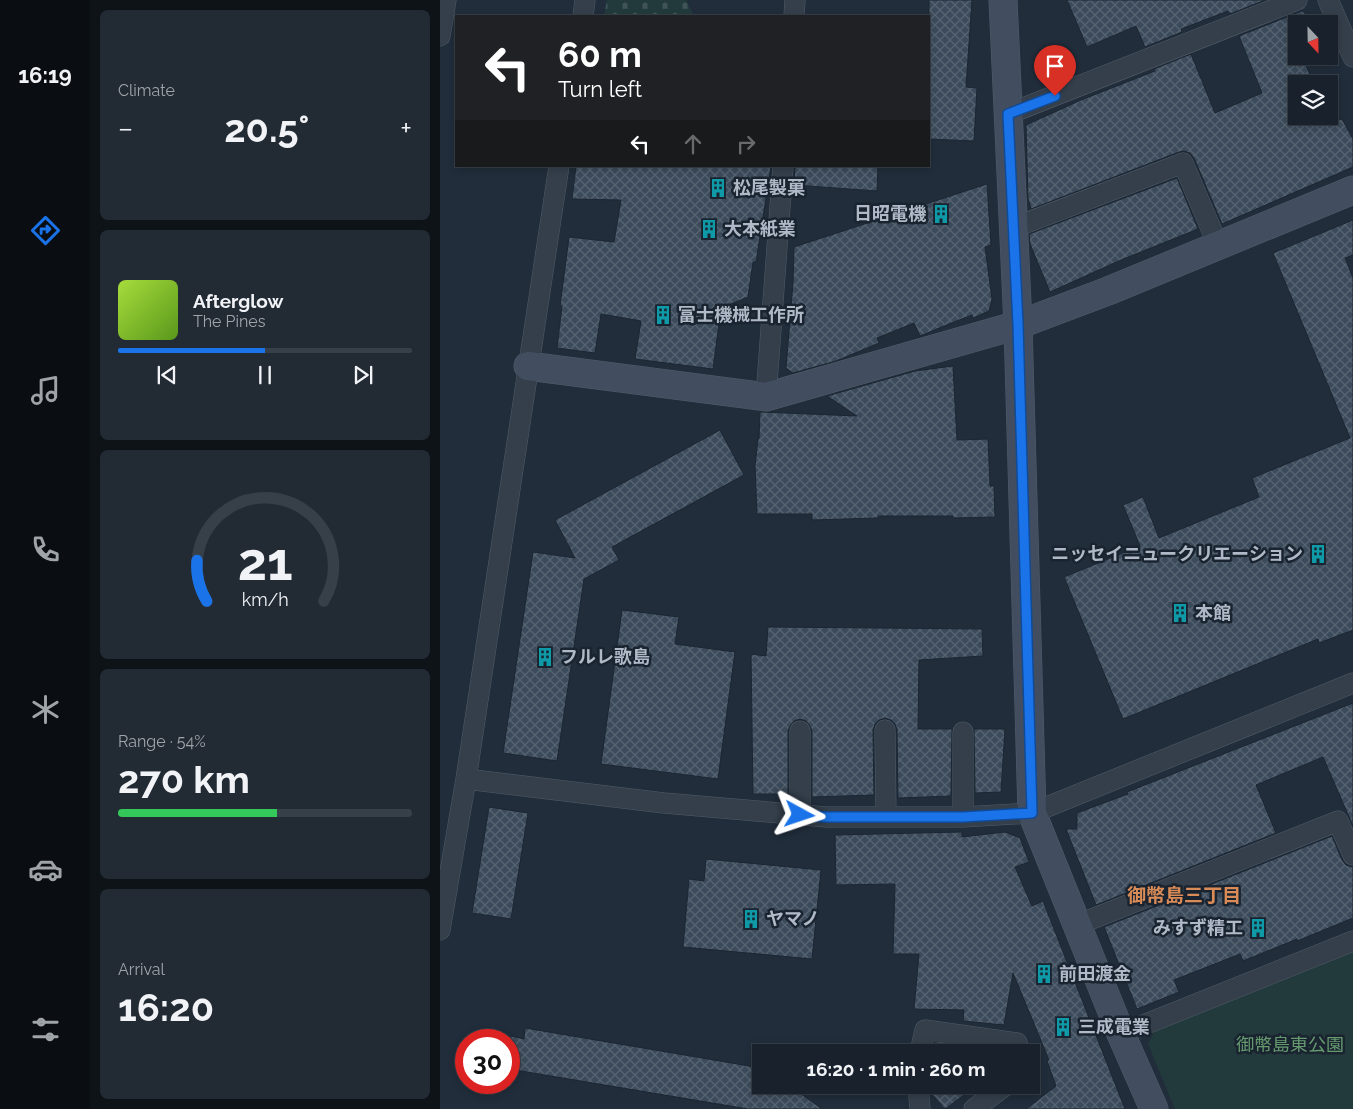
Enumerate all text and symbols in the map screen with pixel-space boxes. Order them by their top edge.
north arrow [1288,15,1338,65]
map controls [1288,15,1338,125]
text: 60 m [558,34,642,75]
icon: left [475,35,540,100]
pin [1034,45,1076,96]
icon: arrive [1041,52,1069,80]
text: 16:19 [18,62,72,88]
button: layers [1288,75,1338,125]
text: Turn left [558,76,642,102]
text: Climate [118,81,175,100]
text: 20.5° [224,106,309,151]
text: − [118,112,133,145]
text: + [400,112,412,145]
icon: left [626,130,654,158]
icon: ahead [679,130,707,158]
icon: right [732,130,760,158]
building icon: 松尾製菓 [707,177,729,199]
place label: 松尾製菓 [733,177,805,198]
place label: 日昭電機 [854,203,927,224]
building icon: 日昭電機 [930,203,952,225]
icon: directions [28,213,63,248]
building icon: 大本紙業 [698,218,720,240]
place label: 大本紙業 [724,218,796,239]
text: Afterglow [193,290,283,312]
building icon: 富士機械工作所 [652,304,674,326]
place label: 富士機械工作所 [678,304,804,325]
text: The Pines [193,312,265,331]
icon: previous [153,361,181,389]
icon: pause [251,361,279,389]
icon: next [349,361,377,389]
icon: music [28,373,63,408]
text: 21 [237,531,293,592]
icon: phone [28,532,63,567]
place label: ニッセイニュークリエーション [1051,543,1303,564]
building icon: ニッセイニュークリエーション [1307,543,1329,565]
text: km/h [241,589,289,610]
building icon: 本館 [1169,602,1191,624]
place label: 本館 [1195,602,1231,623]
building icon: フルレ歌島 [534,646,556,668]
place label: フルレ歌島 [560,646,650,667]
icon: climate [28,692,63,727]
text: Range · 54% [118,732,206,751]
text: 270 km [118,757,250,802]
position arrow [773,788,825,840]
icon: car [28,852,63,887]
district label: 御幣島三丁目 [1127,884,1241,906]
building icon: ヤマノ [740,908,762,930]
place label: ヤマノ [766,908,819,929]
place label: みすず精工 [1153,917,1243,938]
building icon: みすず精工 [1247,917,1269,939]
text: Arrival [118,960,165,979]
building icon: 前田渡金 [1033,963,1055,985]
place label: 前田渡金 [1059,963,1131,984]
text: 16:20 [118,985,214,1030]
icon: filters [28,1012,63,1047]
building icon: 三成電業 [1052,1016,1074,1038]
place label: 三成電業 [1078,1016,1150,1037]
speed limit sign: 30 [455,1029,520,1094]
park label: 御幣島東公園 [1236,1034,1344,1055]
text: 16:20 · 1 min · 260 m [807,1058,985,1080]

